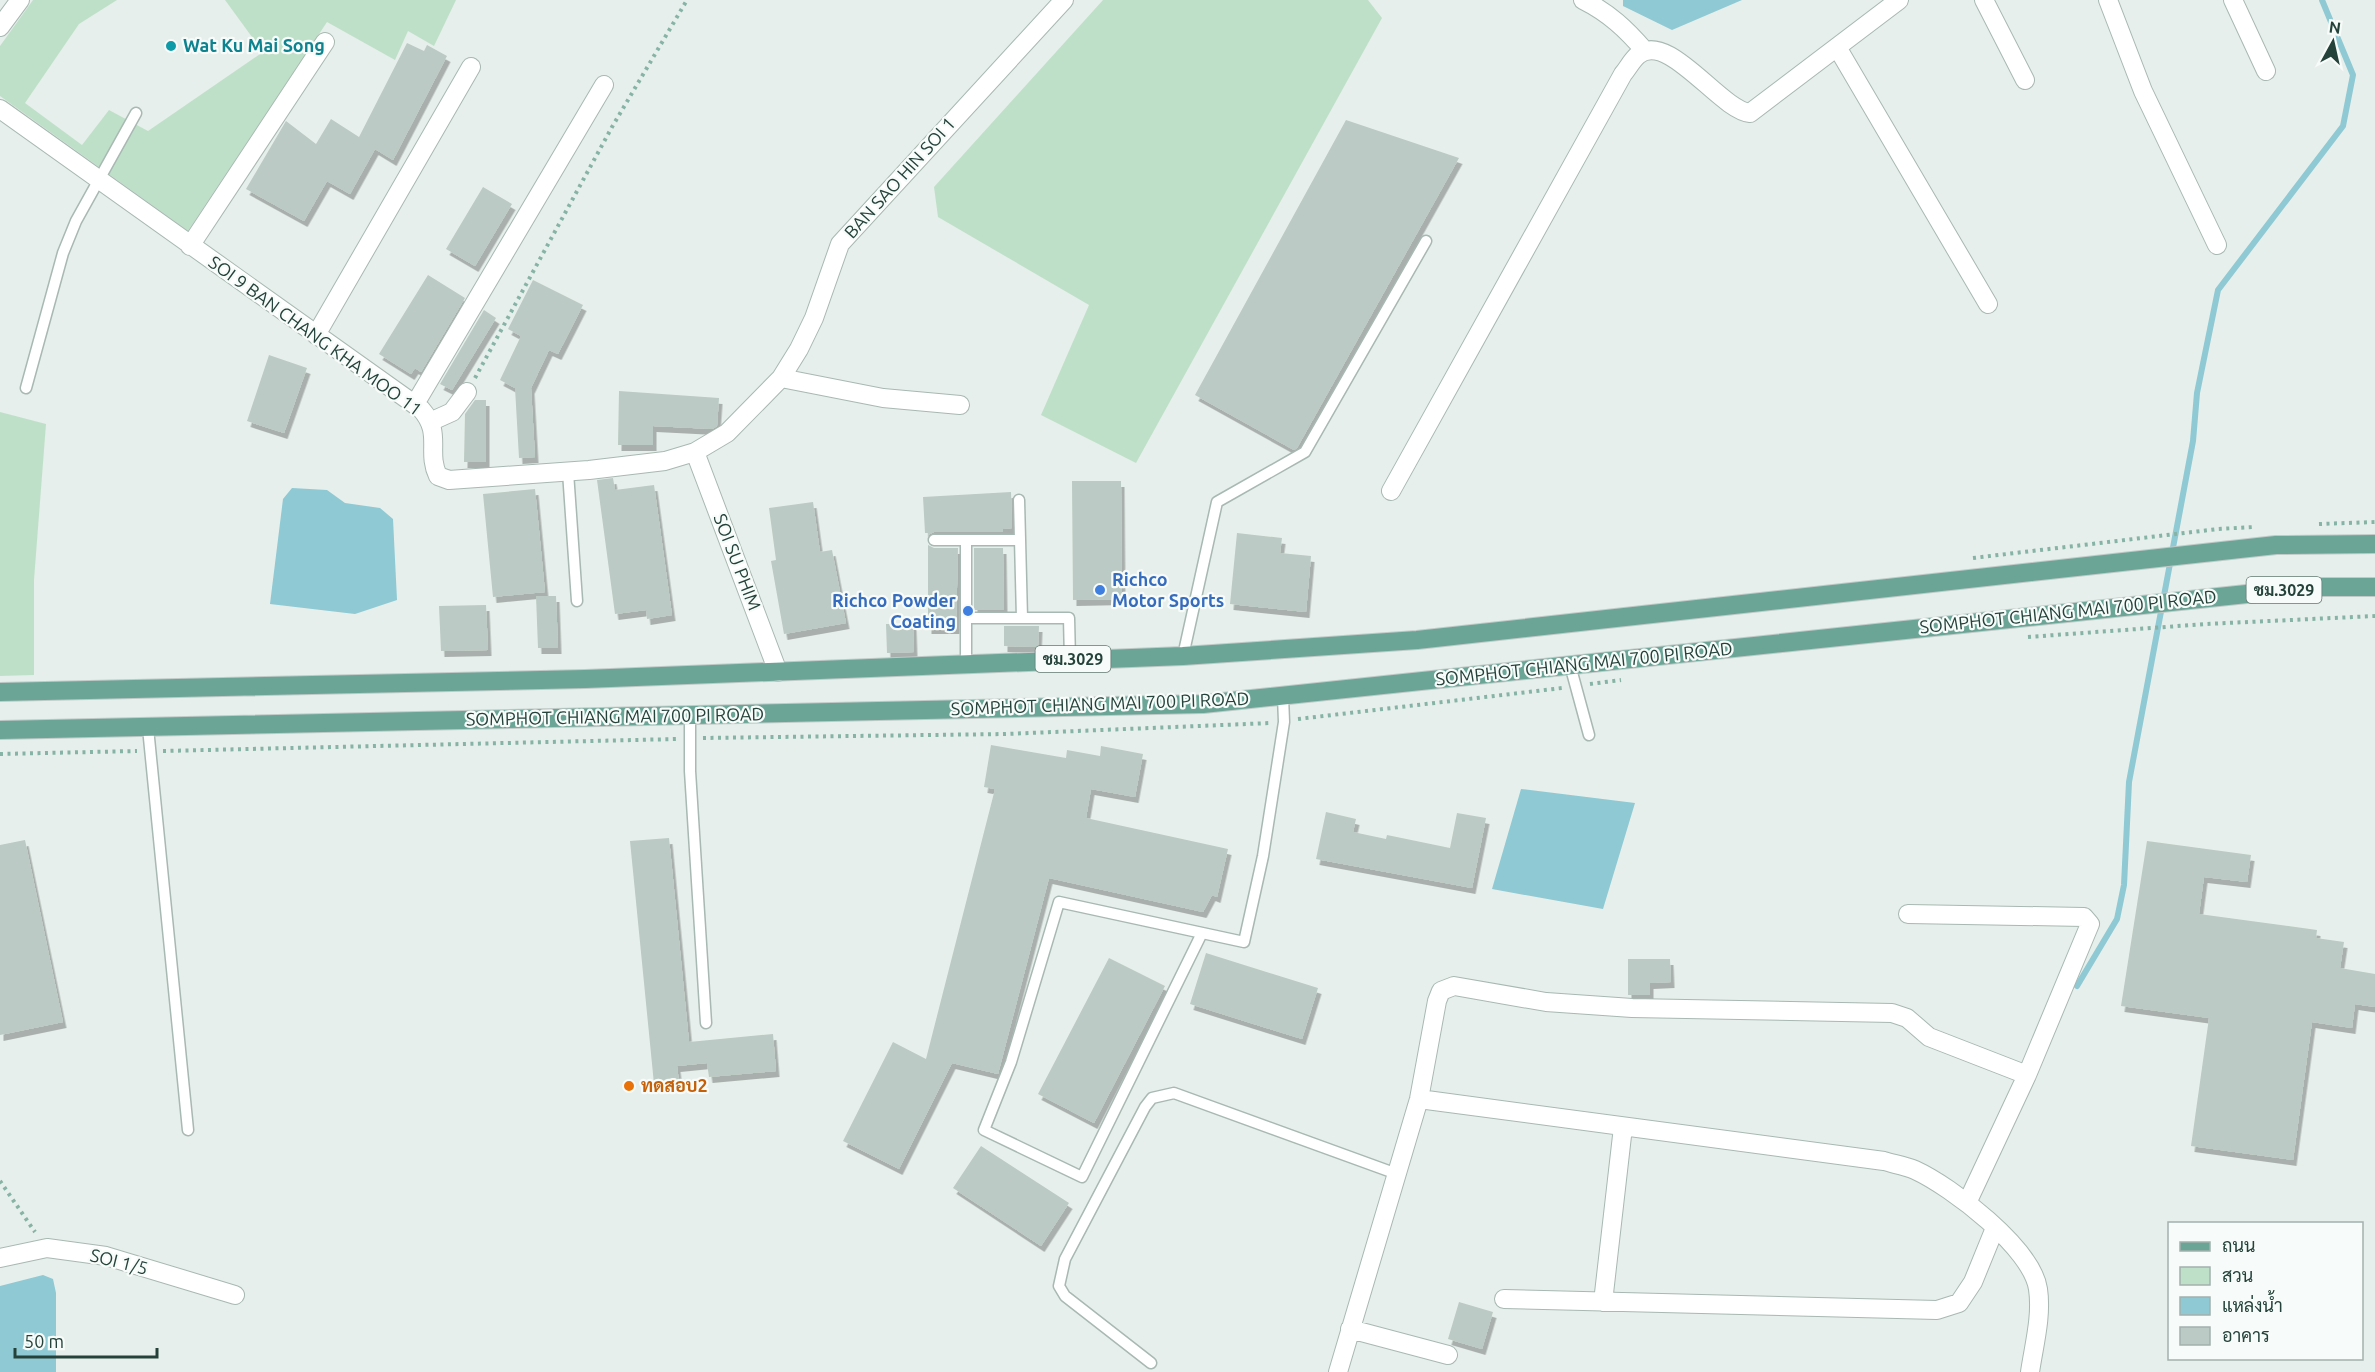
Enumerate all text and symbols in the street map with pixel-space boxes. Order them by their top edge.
north arrow [2303,12,2363,72]
text: N [2328,17,2342,37]
place label: Wat Ku Mai Song [183,35,325,55]
marker: Wat Ku Mai Song [164,39,178,53]
street label: BAN SAO HIN SOI 1 [840,113,959,242]
street label: SOI 9 BAN CHANG KHA MOO 11 [205,251,426,419]
street label: SOI SU PHIM [710,511,765,613]
place label: Richco Motor Sports [1112,569,1224,610]
road number: ชม.3029 [2246,577,2322,603]
marker: Richco Motor Sports [1093,583,1107,597]
street label: SOMPHOT CHIANG MAI 700 PI ROAD [1918,585,2217,637]
place label: Richco Powder Coating [832,590,957,631]
marker: Richco Powder Coating [961,604,975,618]
street label: SOMPHOT CHIANG MAI 700 PI ROAD [1434,637,1733,689]
road number: ชม.3029 [1036,646,1110,672]
street label: SOMPHOT CHIANG MAI 700 PI ROAD [950,688,1249,718]
street label: SOMPHOT CHIANG MAI 700 PI ROAD [466,703,764,729]
place label: ทดสอบ2 [641,1075,708,1095]
marker: ทดสอบ2 [622,1079,636,1093]
legend [2168,1222,2363,1360]
text: ถนน [2222,1235,2255,1255]
street label: SOI 1/5 [88,1244,150,1278]
text: สวน [2222,1265,2253,1285]
text: แหล่งน้ำ [2222,1290,2283,1315]
scale bar [15,1321,158,1359]
text: อาคาร [2222,1325,2270,1345]
text: 50 m [24,1331,64,1351]

